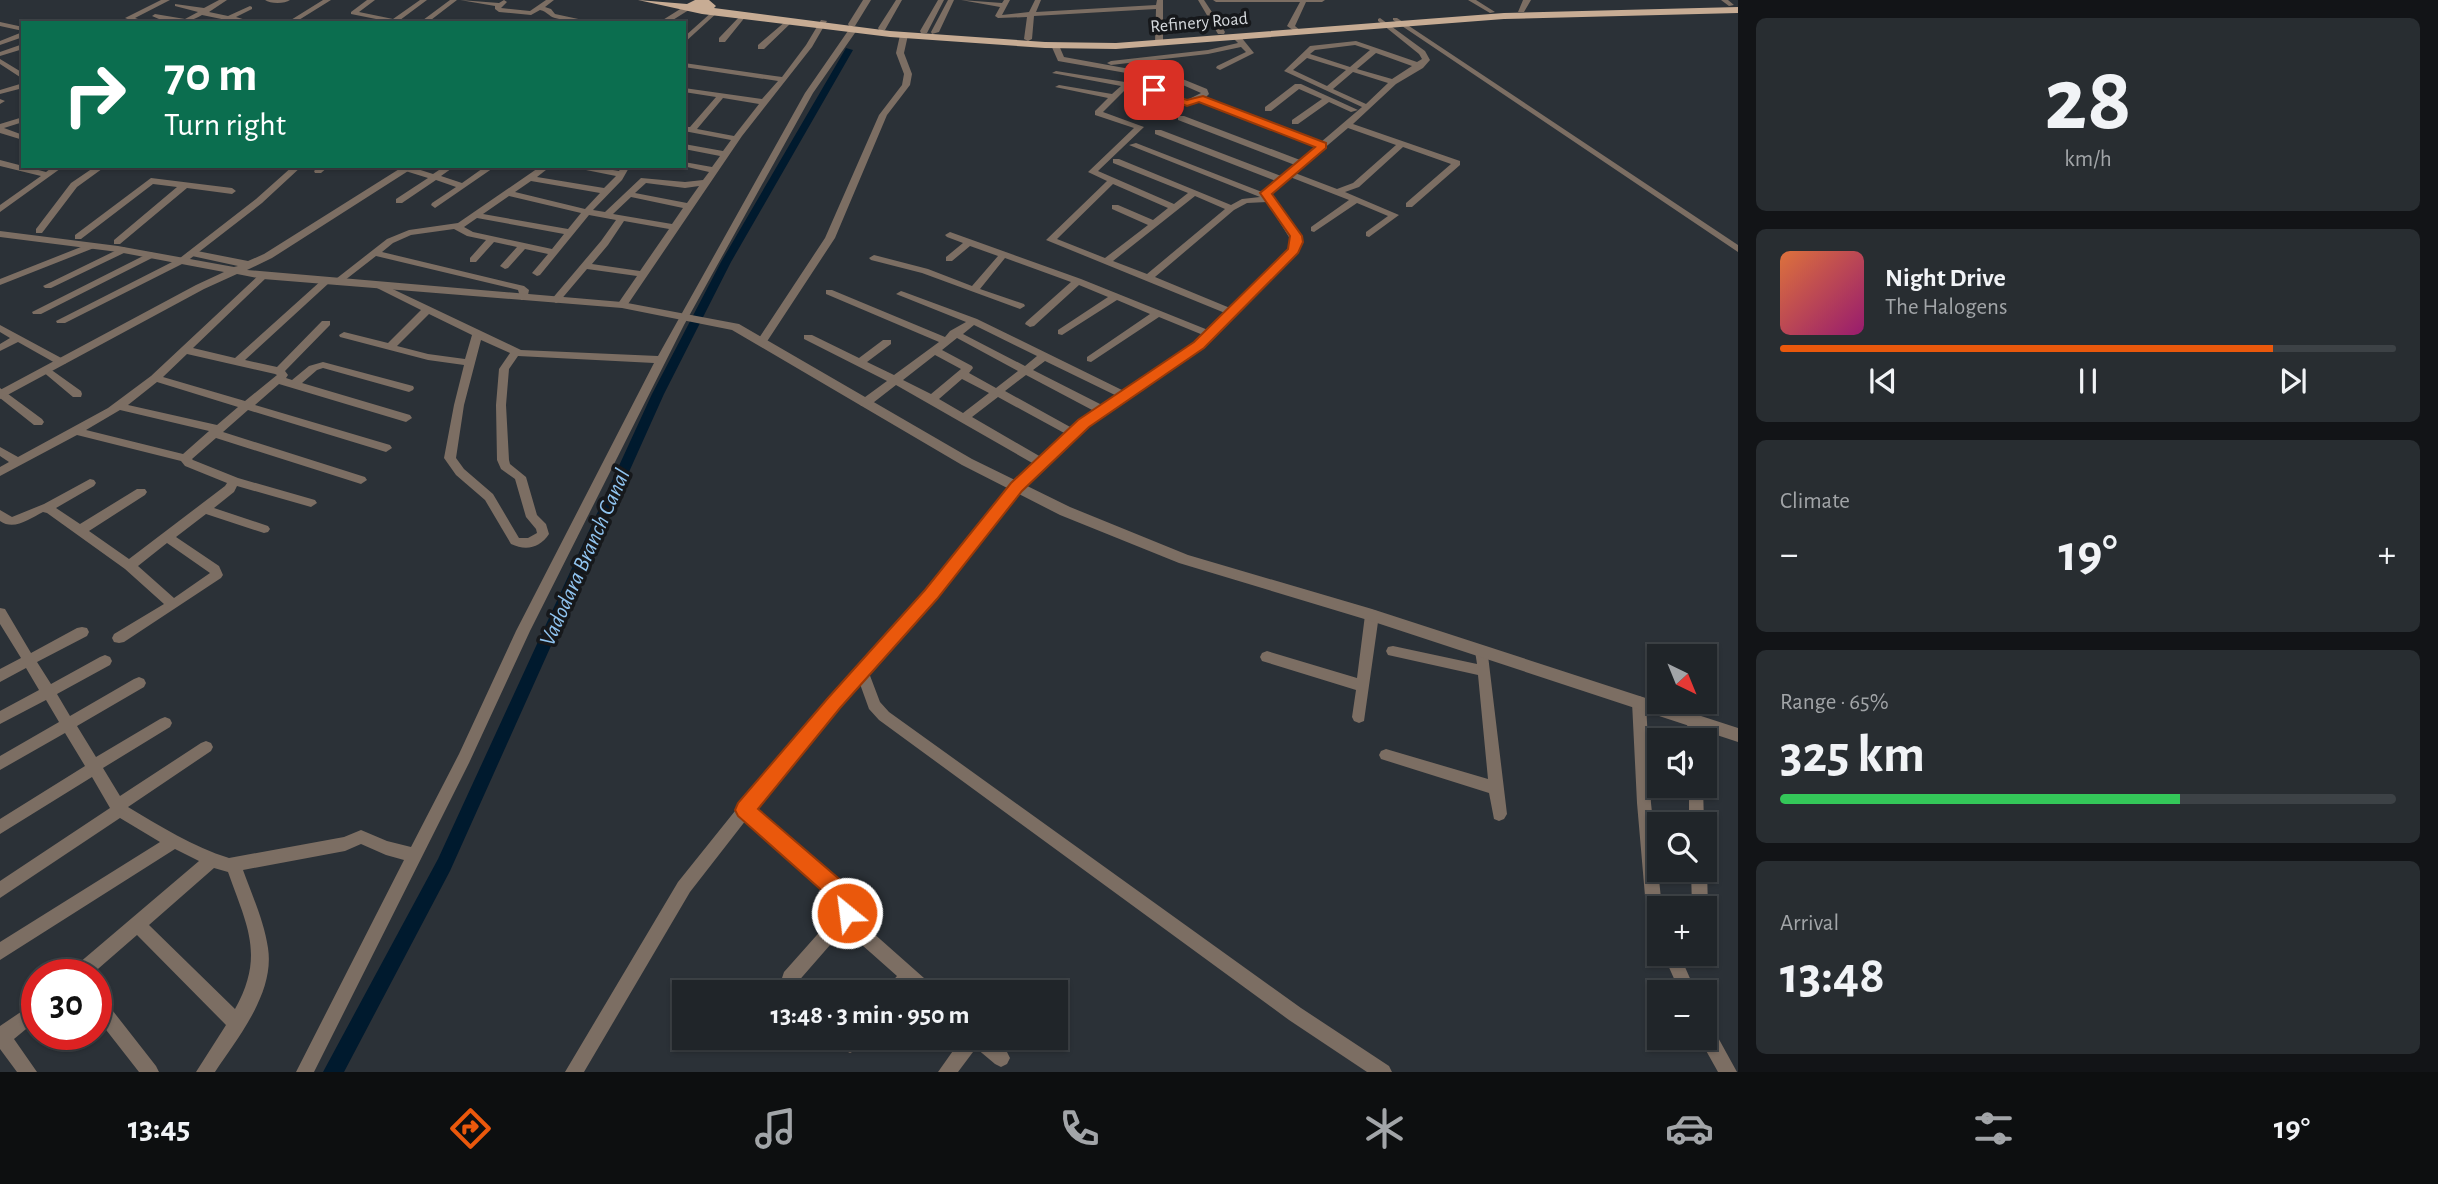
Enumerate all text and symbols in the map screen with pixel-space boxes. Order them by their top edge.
street label: Refinery Road [1150,10,1249,36]
icon: right [49,49,140,140]
text: 70 m [164,51,258,100]
text: 28 [2044,55,2132,146]
pin [1124,60,1184,120]
icon: arrive [1135,71,1173,109]
text: Turn right [164,109,286,141]
text: km/h [2064,148,2112,171]
text: Night Drive [1885,265,2006,291]
text: The Halogens [1885,296,2007,319]
icon: previous [1864,362,1902,400]
icon: pause [2069,362,2107,400]
icon: next [2274,362,2312,400]
water label: Vadodara Branch Canal [536,465,635,650]
text: Climate [1780,490,1850,513]
text: 19° [2058,528,2118,580]
text: − [1780,536,1798,574]
text: + [2378,536,2396,574]
north arrow [1647,644,1717,714]
map controls [1647,644,1717,1050]
text: Range · 65% [1780,691,1889,714]
button: sound [1647,728,1717,798]
text: 325 km [1780,729,1925,781]
button: search [1647,812,1717,882]
position arrow [810,876,884,950]
button: + [1647,896,1717,966]
text: Arrival [1780,912,1839,935]
text: 13:48 [1780,950,1885,1002]
speed limit sign: 30 [21,959,112,1050]
button: − [1647,980,1717,1050]
text: 13:48 · 3 min · 950 m [771,1002,969,1028]
icon: directions [446,1104,495,1153]
icon: music [751,1104,800,1153]
icon: phone [1055,1104,1104,1153]
icon: climate [1360,1104,1409,1153]
icon: car [1665,1104,1714,1153]
icon: filters [1969,1104,2018,1153]
text: 13:45 [128,1112,190,1144]
text: 19° [2274,1112,2310,1144]

